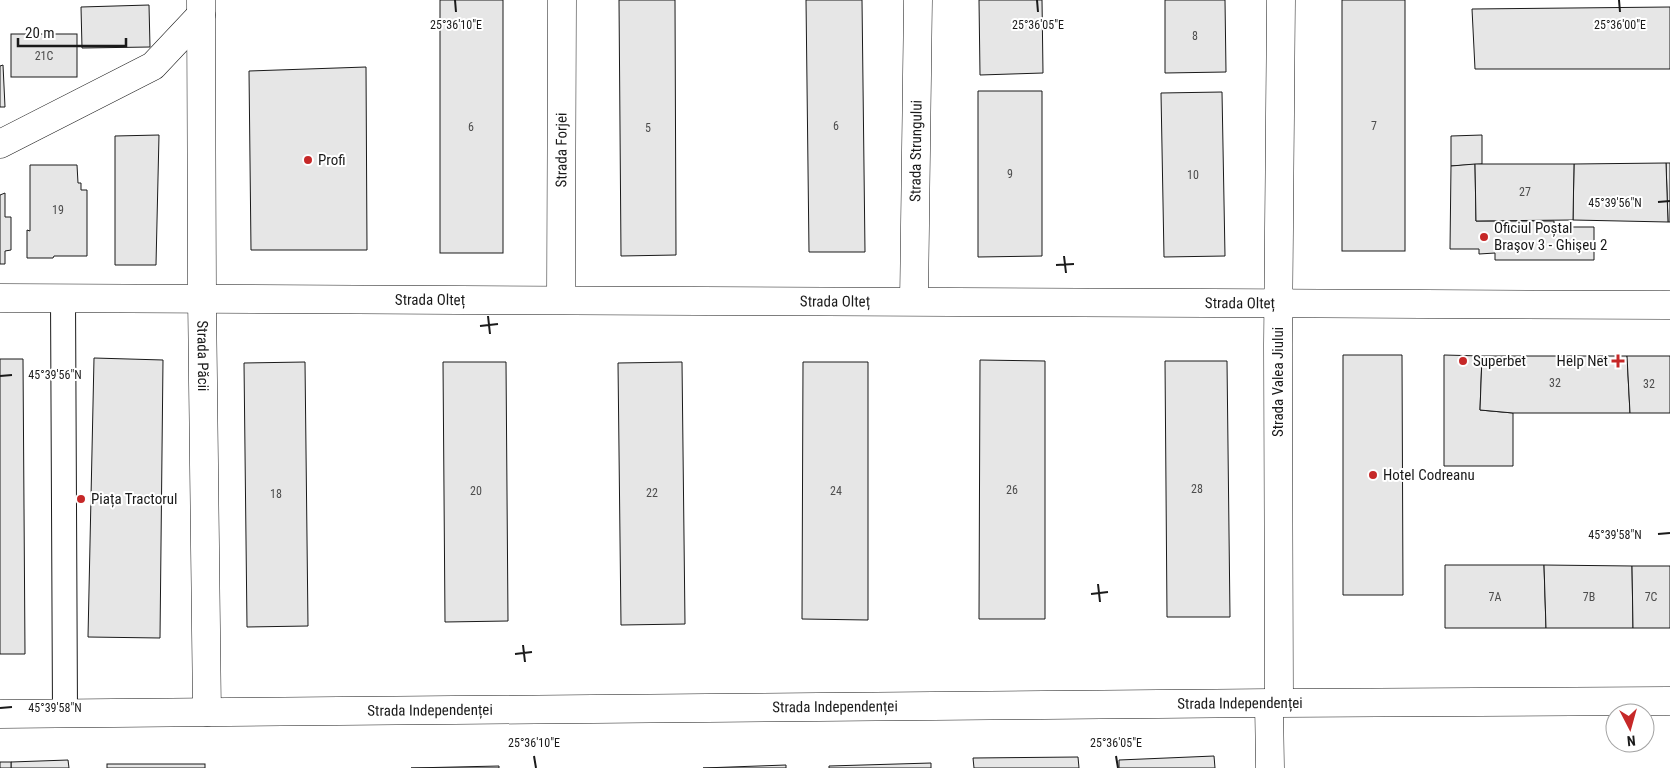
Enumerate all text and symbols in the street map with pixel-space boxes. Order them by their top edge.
scale bar [18,15,125,47]
text: 25°36'10"E [430,18,482,32]
text: 25°36'05"E [1012,18,1064,32]
text: 25°36'00"E [1594,18,1646,32]
text: 20 m [25,24,55,42]
house number: 8 [1192,29,1198,43]
house number: 21C [35,49,54,63]
street label: Strada Strungului [906,100,926,202]
street label: Strada Forjei [552,113,571,187]
house number: 6 [833,119,839,133]
house number: 7 [1371,119,1377,133]
house number: 6 [468,120,474,134]
house number: 5 [645,121,651,135]
place label: Profi [318,151,346,169]
marker: Profi [302,154,314,166]
house number: 9 [1007,167,1013,181]
house number: 10 [1187,168,1199,182]
house number: 27 [1519,185,1531,199]
text: 45°39'56"N [1588,196,1642,210]
house number: 19 [52,203,64,217]
place label: Oficiul Poștal Braşov 3 - Ghişeu 2 [1494,219,1607,254]
marker: Oficiul Poștal Braşov 3 - Ghişeu 2 [1478,231,1490,243]
street label: Strada Olteț [395,291,465,309]
street label: Strada Olteț [800,292,870,311]
street label: Strada Olteț [1205,294,1275,312]
street label: Strada Păcii [193,320,212,392]
street label: Strada Valea Jiului [1269,327,1287,437]
place label: Superbet [1473,352,1526,370]
place label: Help Net [1557,352,1608,370]
marker: Superbet [1457,355,1469,367]
marker: Help Net [1612,355,1624,367]
text: 45°39'56"N [28,368,82,382]
house number: 32 [1549,376,1561,390]
house number: 32 [1643,377,1655,391]
place label: Hotel Codreanu [1383,466,1475,484]
marker: Hotel Codreanu [1367,469,1379,481]
house number: 28 [1191,482,1203,496]
house number: 26 [1006,483,1018,497]
house number: 20 [470,484,482,498]
house number: 24 [830,484,842,498]
house number: 22 [646,486,658,500]
house number: 18 [270,487,282,501]
place label: Piața Tractorul [91,490,177,508]
marker: Piața Tractorul [75,493,87,505]
text: 45°39'58"N [1588,528,1642,542]
house number: 7A [1489,590,1502,604]
house number: 7B [1583,590,1595,604]
house number: 7C [1645,590,1658,604]
street label: Strada Independenței [1177,694,1303,713]
street label: Strada Independenței [772,697,898,716]
text: 45°39'58"N [28,701,82,715]
street label: Strada Independenței [367,701,493,720]
north arrow [1605,703,1655,753]
text: N [1626,733,1636,749]
text: 25°36'10"E [508,736,560,750]
text: 25°36'05"E [1090,736,1142,750]

